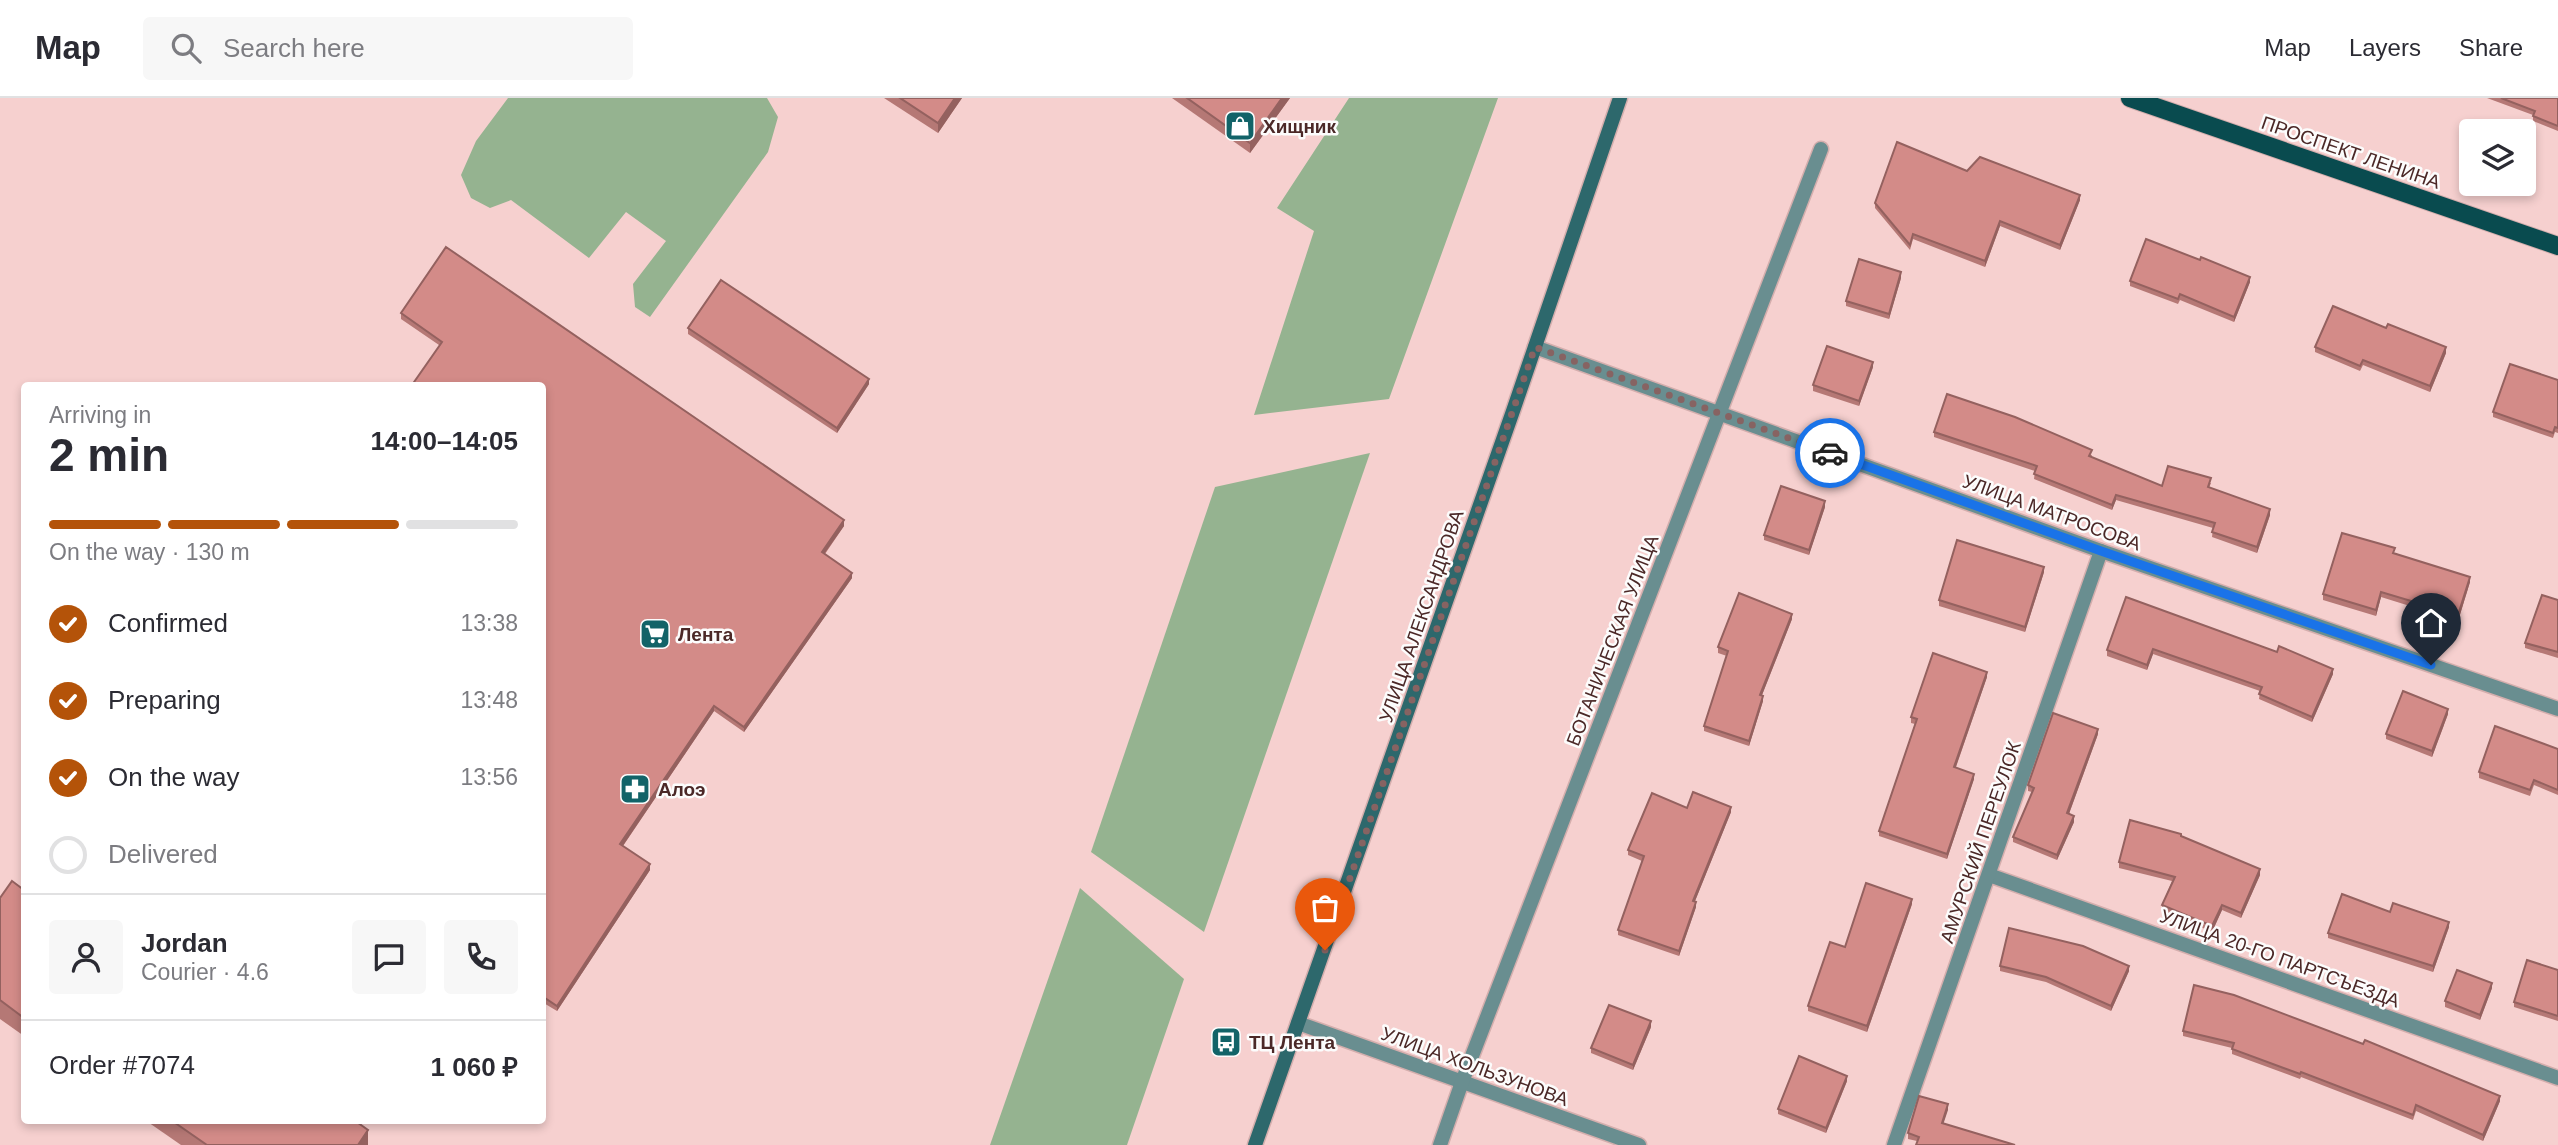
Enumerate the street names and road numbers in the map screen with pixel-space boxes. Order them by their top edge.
street label: ПРОСПЕКТ ЛЕНИНА [2259,112,2443,193]
street label: УЛИЦА МАТРОСОВА [1960,470,2144,555]
street label: УЛИЦА АЛЕКСАНДРОВА [1375,507,1468,725]
street label: БОТАНИЧЕСКАЯ УЛИЦА [1562,531,1663,749]
street label: АМУРСКИЙ ПЕРЕУЛОК [1936,739,2025,946]
street label: УЛИЦА 20-ГО ПАРТСЪЕЗДА [2157,905,2403,1012]
street label: УЛИЦА ХОЛЬЗУНОВА [1378,1023,1571,1110]

